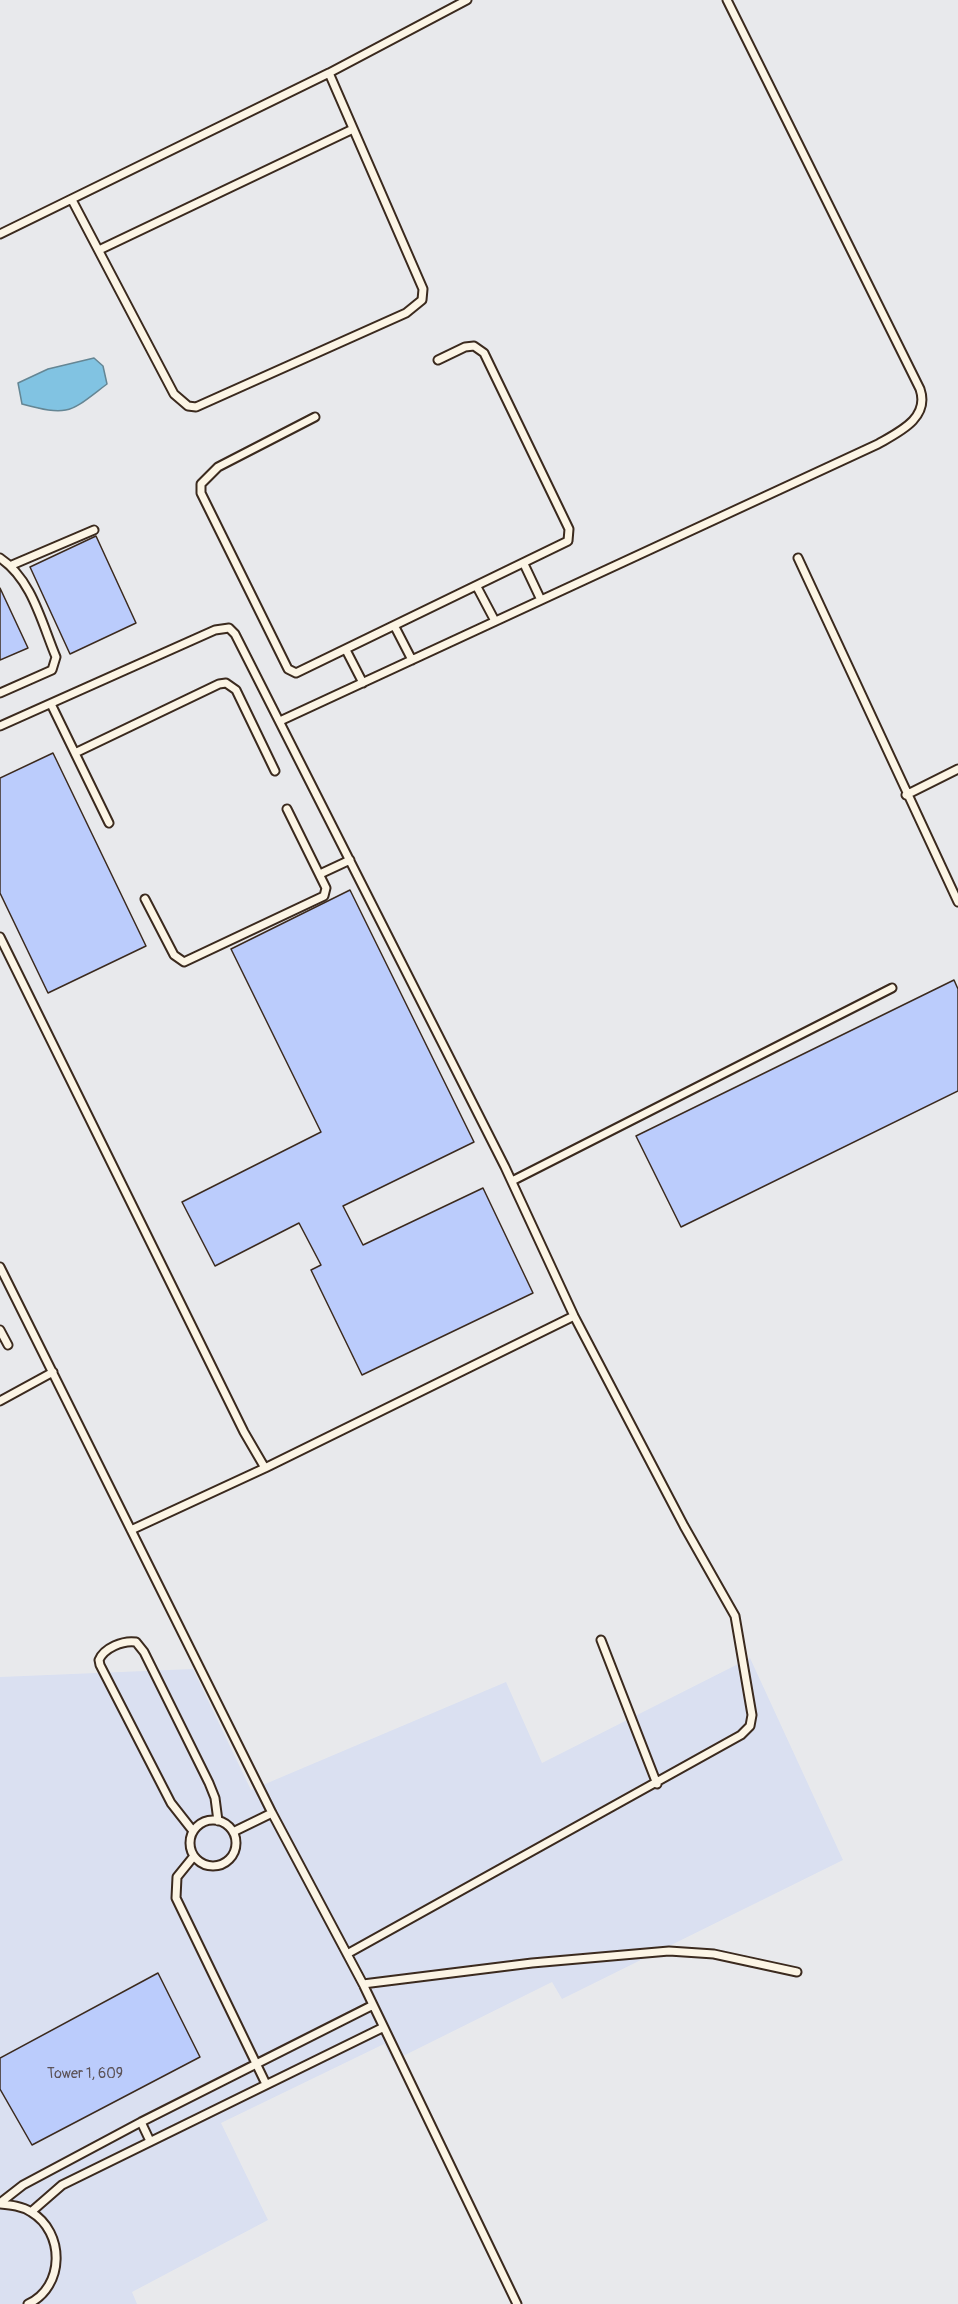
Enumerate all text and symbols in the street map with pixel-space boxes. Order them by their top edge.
house number: Tower 1, 609 [47,2066,123,2082]

